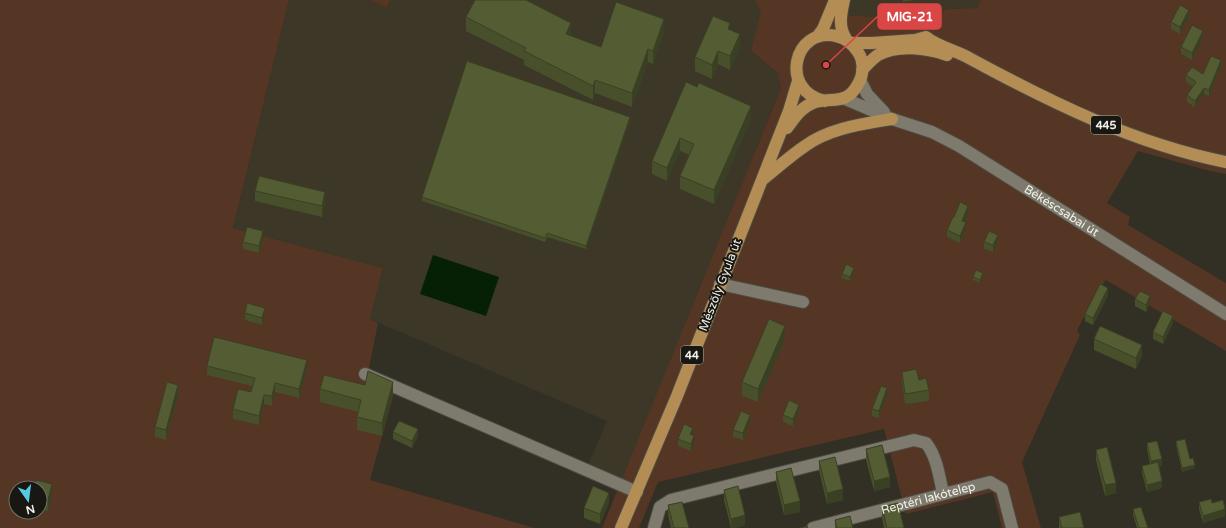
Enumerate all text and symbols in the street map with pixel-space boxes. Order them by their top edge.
callout: MiG-21 [878,4,941,29]
text: MiG-21 [886,9,934,25]
road number: 445 [1091,116,1121,134]
street label: Békéscsabai út [1022,182,1102,239]
street label: Mészöly Gyula út [696,237,744,333]
road number: 44 [681,346,703,364]
street label: Reptéri lakótelep [879,479,977,517]
north arrow [8,480,48,520]
text: N [24,502,36,517]

